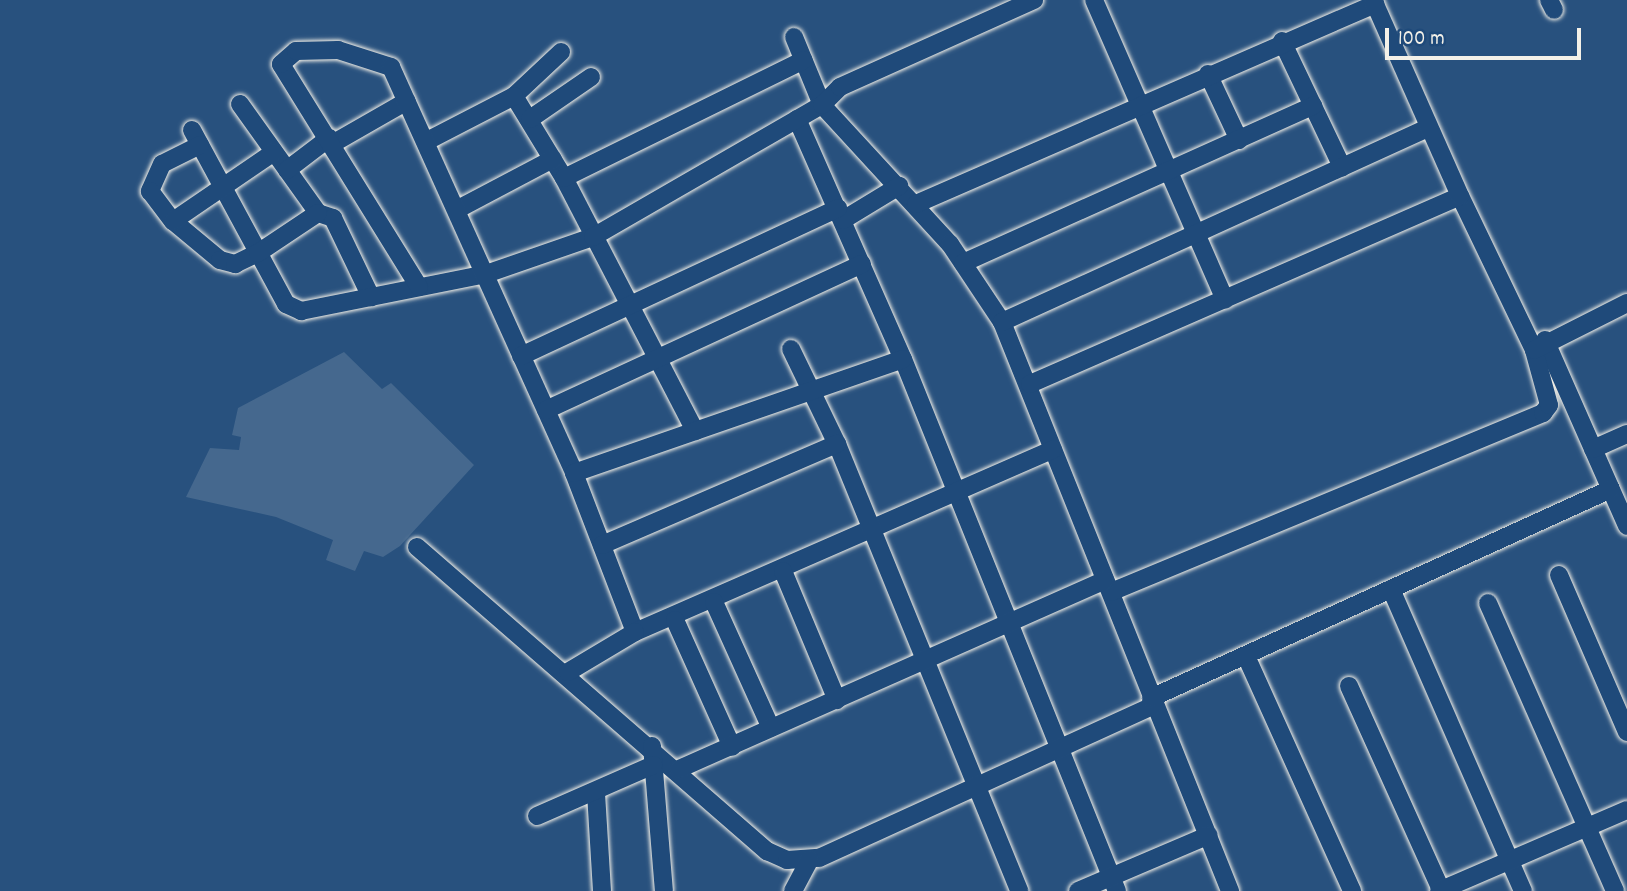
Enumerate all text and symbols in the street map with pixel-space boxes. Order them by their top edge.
scale bar [1389,14,1585,58]
text: 100 m [1398,25,1445,55]

